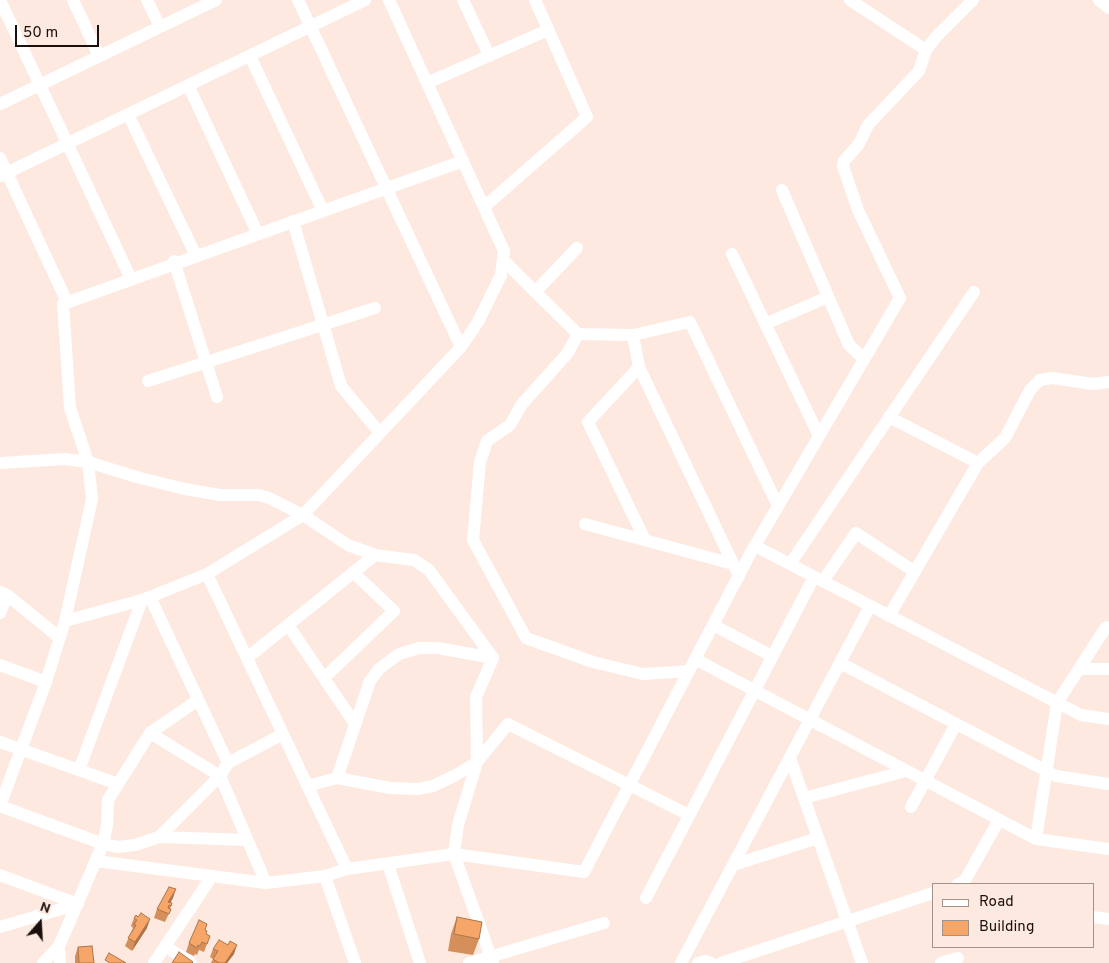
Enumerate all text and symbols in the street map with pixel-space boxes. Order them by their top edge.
scale bar [18,15,101,47]
text: 50 m [23,24,58,43]
legend [932,883,1094,948]
text: Road [979,893,1014,912]
north arrow [15,898,65,948]
text: N [38,899,53,918]
text: Building [979,918,1034,937]

